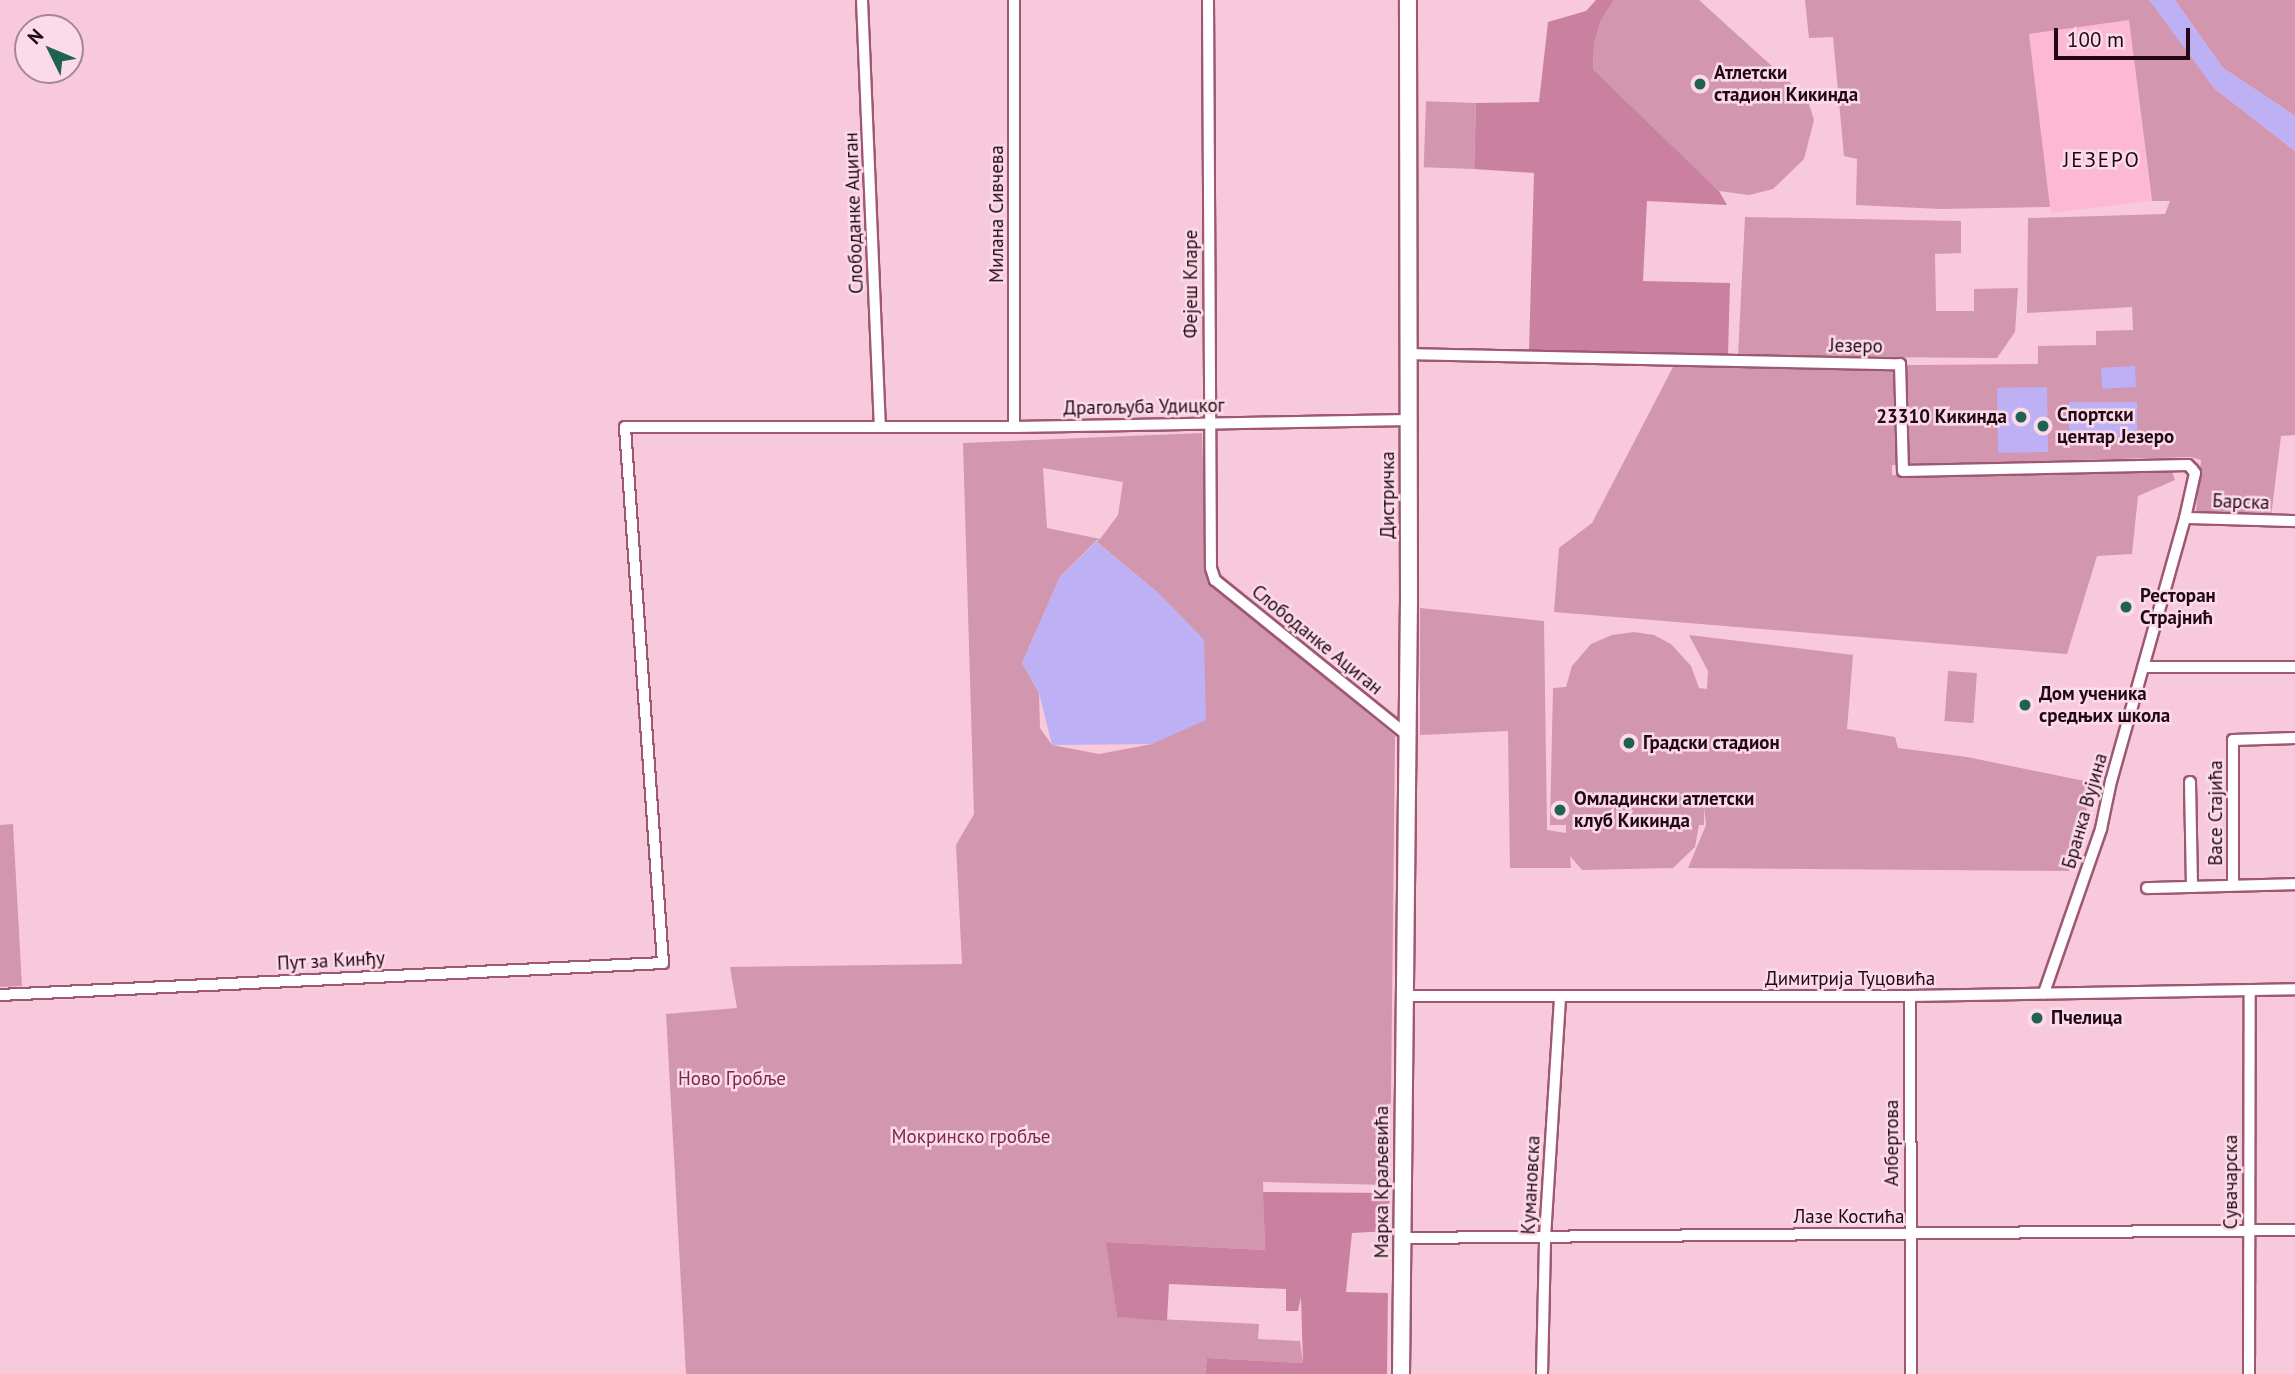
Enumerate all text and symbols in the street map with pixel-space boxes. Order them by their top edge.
north arrow [14,14,84,84]
scale bar [2057,14,2194,58]
text: N [22,23,48,49]
text: 100 m [2067,26,2124,53]
place label: Атлетски стадион Кикинда [1714,62,1858,106]
marker: Атлетски стадион Кикинда [1692,76,1708,92]
street label: Слободанке Ациган [840,131,868,295]
street label: Милана Сивчева [986,145,1008,283]
district label: ЈЕЗЕРО [2064,147,2140,173]
street label: Фејеш Кларе [1180,230,1202,338]
street label: Језеро [1829,334,1883,358]
street label: Драгољуба Удицког [1063,394,1225,420]
place label: Спортски центар Језеро [2057,404,2174,448]
place label: 23310 Кикинда [1876,406,2007,428]
marker: 23310 Кикинда [2013,409,2029,425]
marker: Спортски центар Језеро [2035,418,2051,434]
street label: Дистричка [1377,451,1399,539]
street label: Барска [2212,490,2270,514]
street label: Слободанке Ациган [1247,580,1387,700]
place label: Ресторан Страјнић [2140,585,2216,629]
marker: Ресторан Страјнић [2118,599,2134,615]
place label: Дом ученика средњих школа [2039,683,2171,727]
marker: Дом ученика средњих школа [2017,697,2033,713]
place label: Градски стадион [1643,732,1780,754]
marker: Градски стадион [1621,735,1637,751]
street label: Бранка Вујина [2058,751,2112,871]
street label: Васе Стајића [2205,760,2227,866]
place label: Омладински атлетски клуб Кикинда [1574,788,1754,832]
marker: Омладински атлетски клуб Кикинда [1552,802,1568,818]
street label: Пут за Кинђу [276,947,386,975]
street label: Димитрија Туцовића [1765,968,1935,990]
place label: Пчелица [2051,1007,2122,1029]
marker: Пчелица [2029,1010,2045,1026]
park label: Ново Гробље [678,1068,786,1090]
street label: Албертова [1881,1100,1903,1186]
street label: Марка Краљевића [1371,1106,1393,1258]
park label: Мокринско гробље [892,1126,1050,1148]
street label: Кумановска [1517,1135,1545,1235]
street label: Сувачарска [2220,1135,2242,1229]
street label: Лазе Костића [1794,1206,1904,1228]

